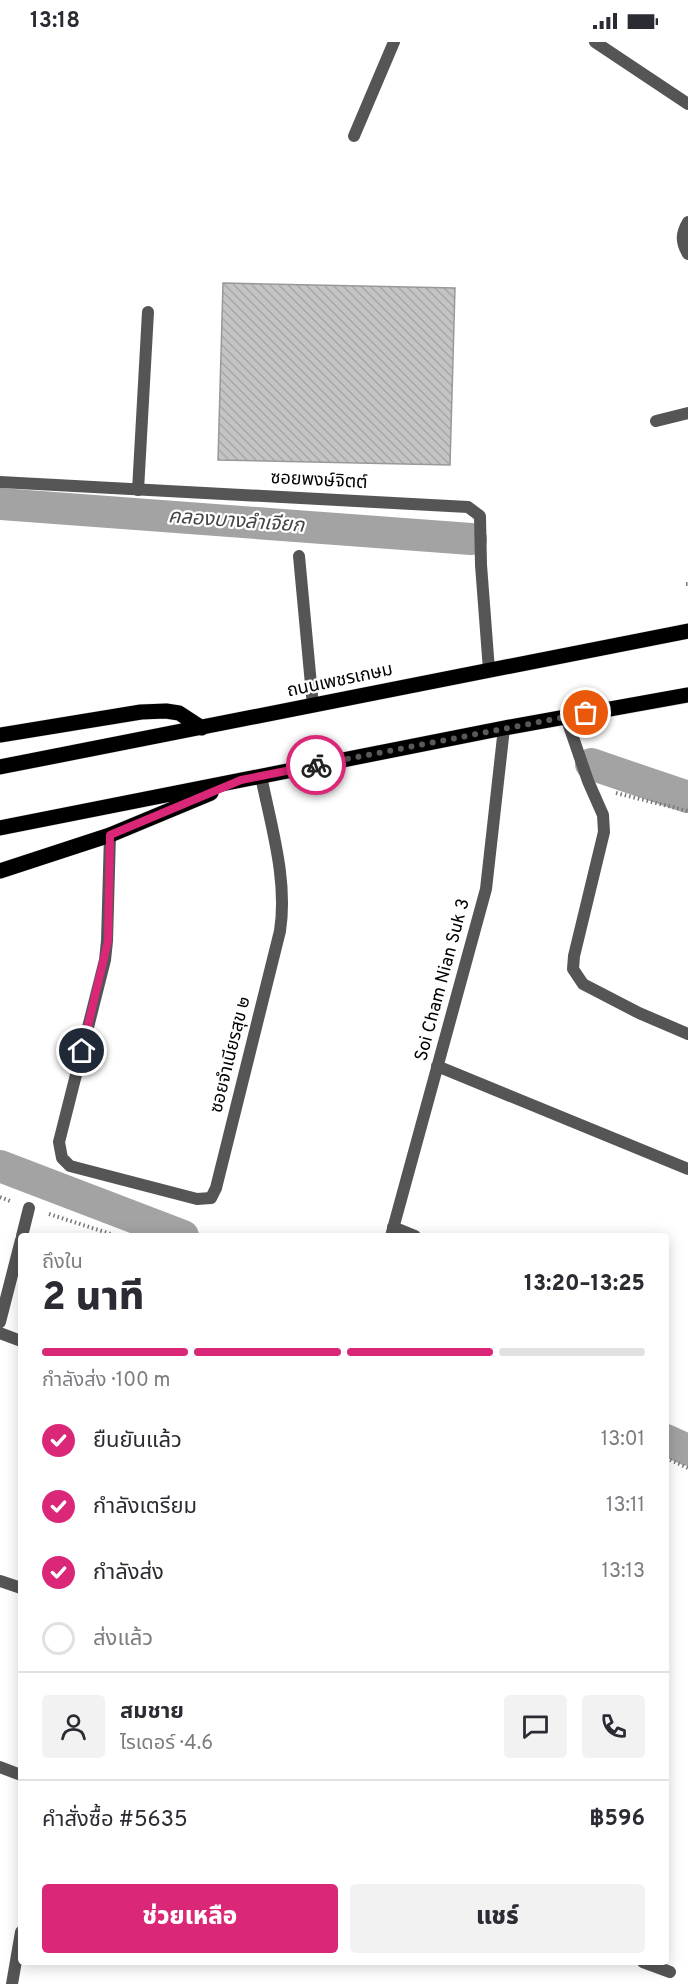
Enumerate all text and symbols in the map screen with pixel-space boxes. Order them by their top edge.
text: 13:18 [30,8,80,35]
street label: ซอยพงษ์จิตต์ [270,467,368,495]
water label: คลองบางลำเจียก [167,504,306,540]
street label: ถนนเพชรเกษม [285,659,395,703]
pin [560,687,611,738]
icon: bag [569,696,602,729]
courier [286,735,346,795]
icon: bike [300,749,333,782]
street label: Soi Cham Nian Suk 3 [410,896,476,1064]
street label: ซอยจำเนียรสุข ๒ [205,994,257,1116]
pin [56,1025,107,1076]
icon: home [65,1034,98,1067]
text: ถึงใน [42,1250,83,1276]
text: 13:20–13:25 [524,1271,645,1298]
text: 2 นาที [42,1275,144,1324]
text: กำลังส่ง · 100 m [42,1368,170,1394]
icon: check [42,1424,75,1457]
text: 13:01 [601,1427,645,1453]
text: ยืนยันแล้ว [93,1428,182,1455]
icon: check [42,1490,75,1523]
text: 13:11 [606,1493,645,1519]
text: กำลังเตรียม [93,1494,197,1521]
icon: check [42,1556,75,1589]
text: 13:13 [602,1559,645,1585]
text: กำลังส่ง [93,1560,164,1587]
text: ส่งแล้ว [93,1626,153,1653]
button: person [42,1695,105,1758]
button: chat [504,1695,567,1758]
button: phone [582,1695,645,1758]
text: สมชาย [120,1699,184,1726]
text: ไรเดอร์ · 4.6 [120,1731,213,1757]
text: ฿596 [589,1806,645,1833]
text: คำสั่งซื้อ #5635 [42,1807,188,1834]
button: ช่วยเหลือ [42,1884,338,1953]
button: แชร์ [350,1884,645,1953]

